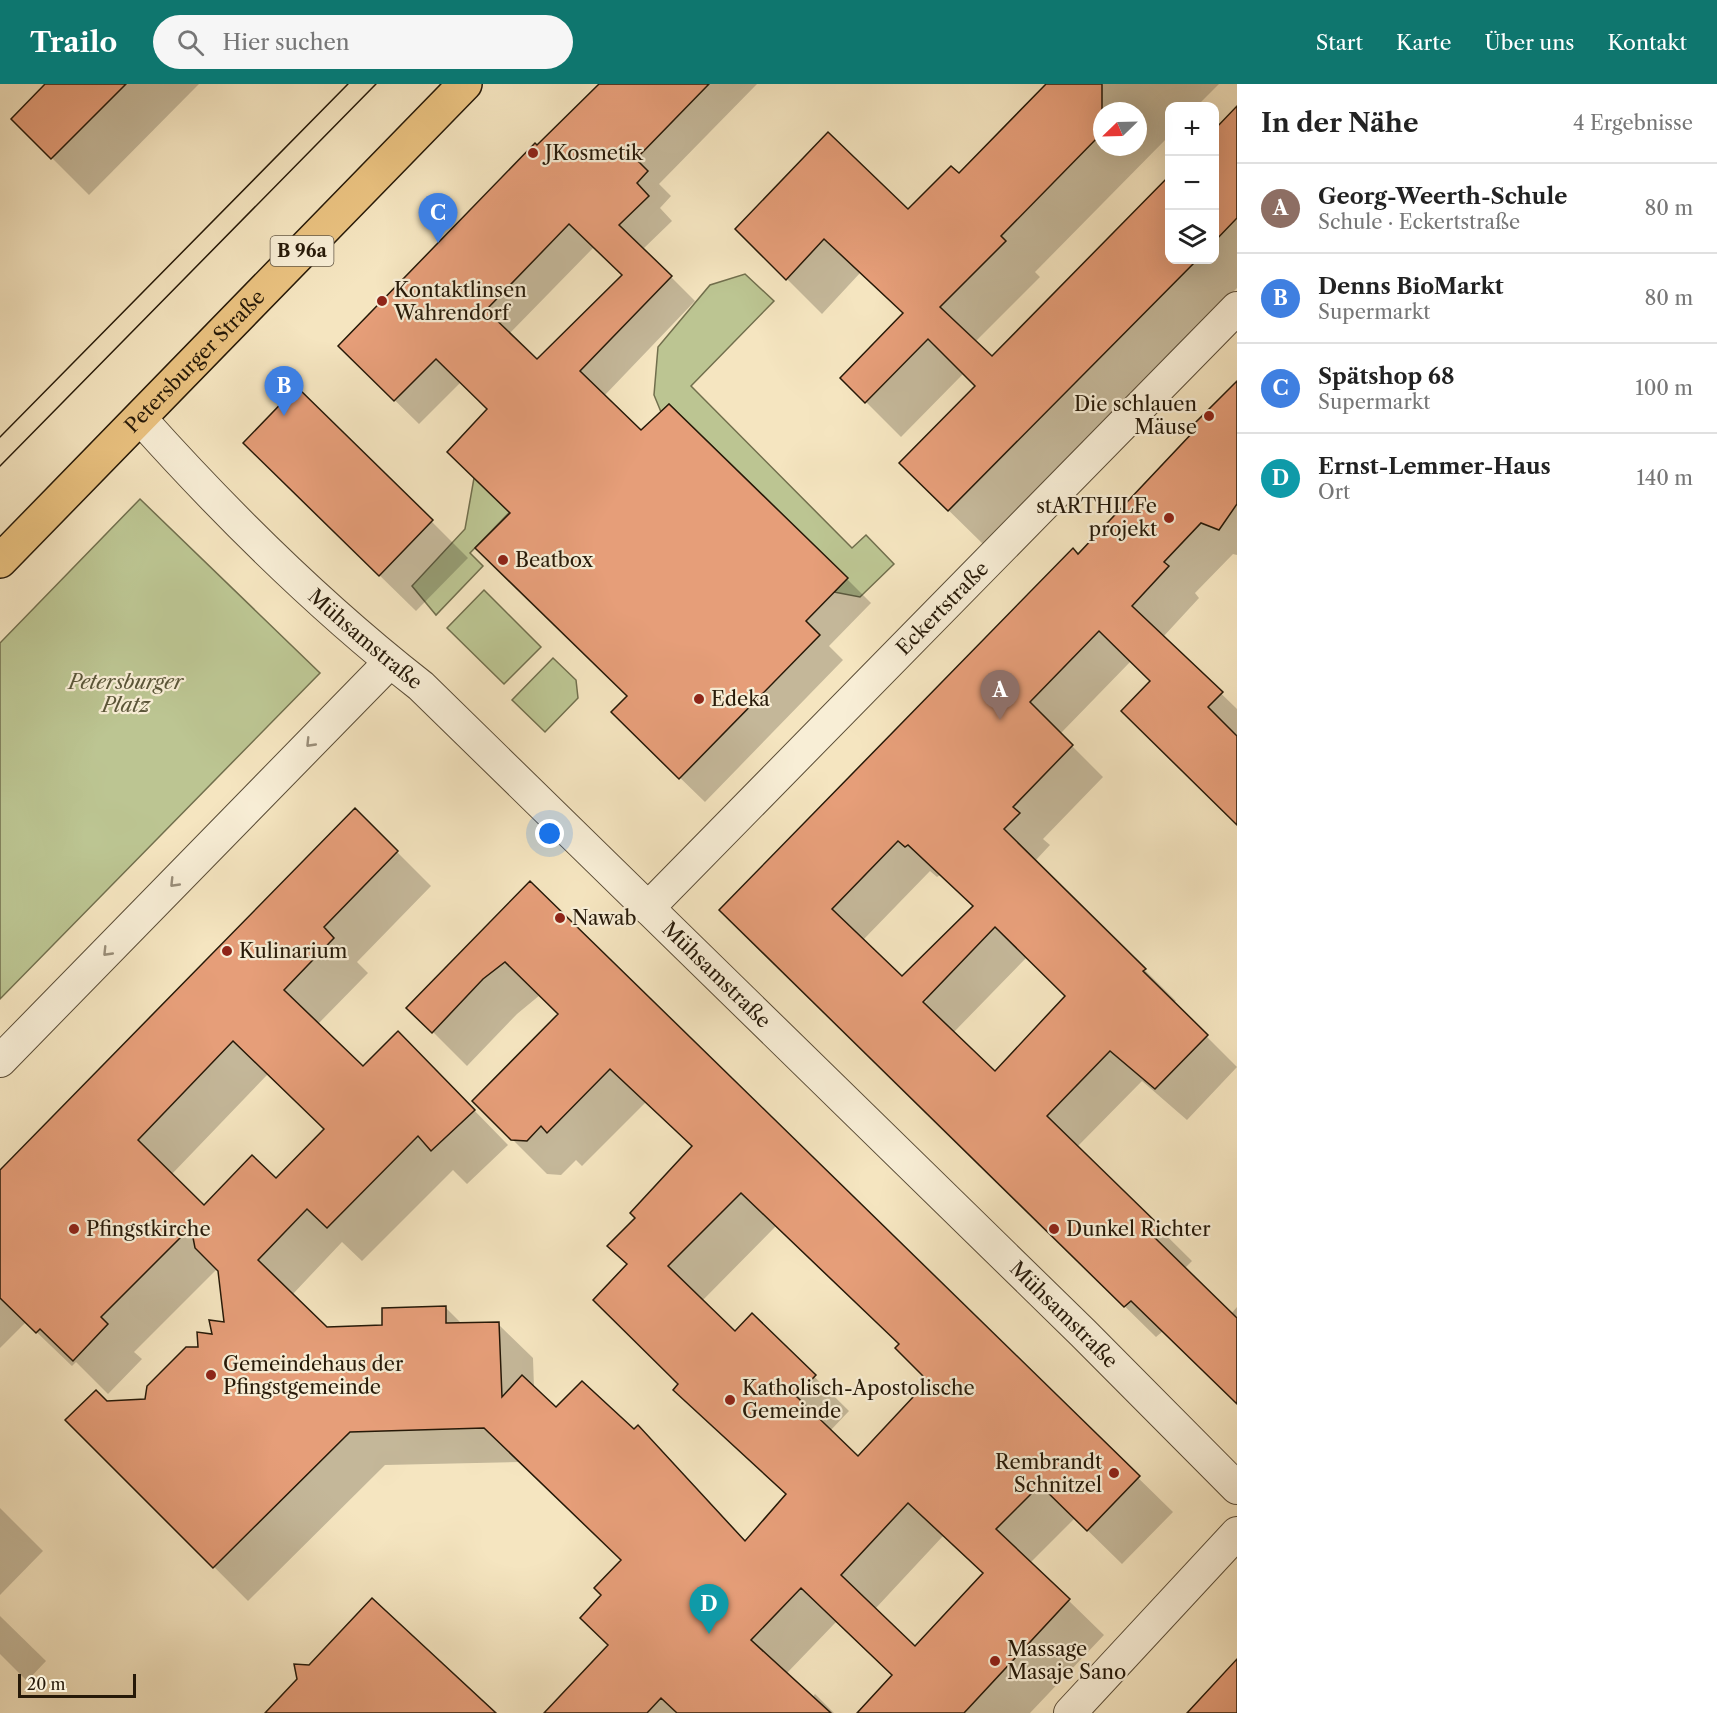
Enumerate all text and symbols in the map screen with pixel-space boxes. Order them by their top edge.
search box [153,15,573,69]
text: Trailo [30,25,117,59]
icon: search [174,26,207,59]
text: Hier suchen [222,29,350,56]
text: Start [1316,30,1363,55]
text: Karte [1396,30,1452,55]
text: Über uns [1485,30,1574,55]
text: Kontakt [1607,30,1687,55]
north arrow [1093,102,1147,156]
map controls [1165,102,1219,264]
button: + [1165,102,1219,156]
text: In der Nähe [1261,107,1418,139]
text: 4 Ergebnisse [1573,111,1693,135]
place label: JKosmetik [542,141,644,165]
marker: JKosmetik [526,146,540,160]
button: − [1165,156,1219,210]
text: Georg-Weerth-Schule [1318,183,1567,210]
pin: C [418,194,458,243]
text: A [1273,196,1288,220]
text: 80 m [1645,196,1693,220]
button: layers [1165,210,1219,264]
text: Schule · Eckertstraße [1318,210,1520,234]
road number: B 96a [270,236,334,266]
text: Denns BioMarkt [1318,273,1504,300]
place label: Kontaktlinsen Wahrendorf [393,278,527,325]
street label: Petersburger Straße [120,285,270,438]
text: B [1273,286,1288,310]
text: 80 m [1645,286,1693,310]
marker: Kontaktlinsen Wahrendorf [375,294,389,308]
text: Supermarkt [1318,300,1430,324]
text: Spätshop 68 [1318,363,1455,390]
pin: B [264,366,304,416]
text: C [1272,376,1289,400]
text: 100 m [1635,376,1693,400]
text: Supermarkt [1318,390,1430,414]
place label: Die schlauen Mäuse [1074,392,1197,439]
marker: Die schlauen Mäuse [1202,409,1216,423]
text: Ernst-Lemmer-Haus [1318,453,1551,480]
text: D [1272,466,1289,490]
text: 140 m [1636,466,1693,490]
text: Ort [1318,480,1350,504]
place label: stARTHILFe projekt [1036,494,1157,541]
marker: stARTHILFe projekt [1162,511,1176,525]
place label: Beatbox [515,548,594,572]
marker: Beatbox [496,553,510,567]
street label: Eckertstraße [891,557,993,660]
street label: Mühsamstraße [303,584,427,694]
park label: Petersburger Platz [67,670,185,717]
pin: A [980,670,1020,720]
place label: Edeka [711,687,770,711]
marker: Edeka [692,692,706,706]
one-way arrow [306,737,317,747]
your location [535,819,564,848]
one-way arrow [170,876,181,887]
place label: Nawab [572,906,637,930]
marker: Nawab [553,911,567,925]
street label: Mühsamstraße [657,917,776,1033]
place label: Kulinarium [239,939,348,963]
one-way arrow [103,944,114,955]
marker: Kulinarium [220,944,234,958]
place label: Pfingstkirche [86,1217,211,1241]
place label: Dunkel Richter [1066,1217,1211,1241]
marker: Pfingstkirche [67,1222,81,1236]
marker: Dunkel Richter [1047,1222,1061,1236]
street label: Mühsamstraße [1005,1256,1123,1373]
place label: Gemeindehaus der Pfingstgemeinde [223,1352,404,1399]
marker: Gemeindehaus der Pfingstgemeinde [204,1368,218,1382]
place label: Katholisch-Apostolische Gemeinde [742,1376,975,1423]
marker: Katholisch-Apostolische Gemeinde [723,1393,737,1407]
place label: Rembrandt Schnitzel [995,1450,1102,1497]
marker: Rembrandt Schnitzel [1107,1466,1121,1480]
pin: D [690,1584,728,1634]
place label: Massage Masaje Sano [1007,1637,1126,1684]
marker: Massage Masaje Sano [988,1654,1002,1668]
scale bar [18,1671,136,1698]
text: 20 m [27,1674,66,1694]

